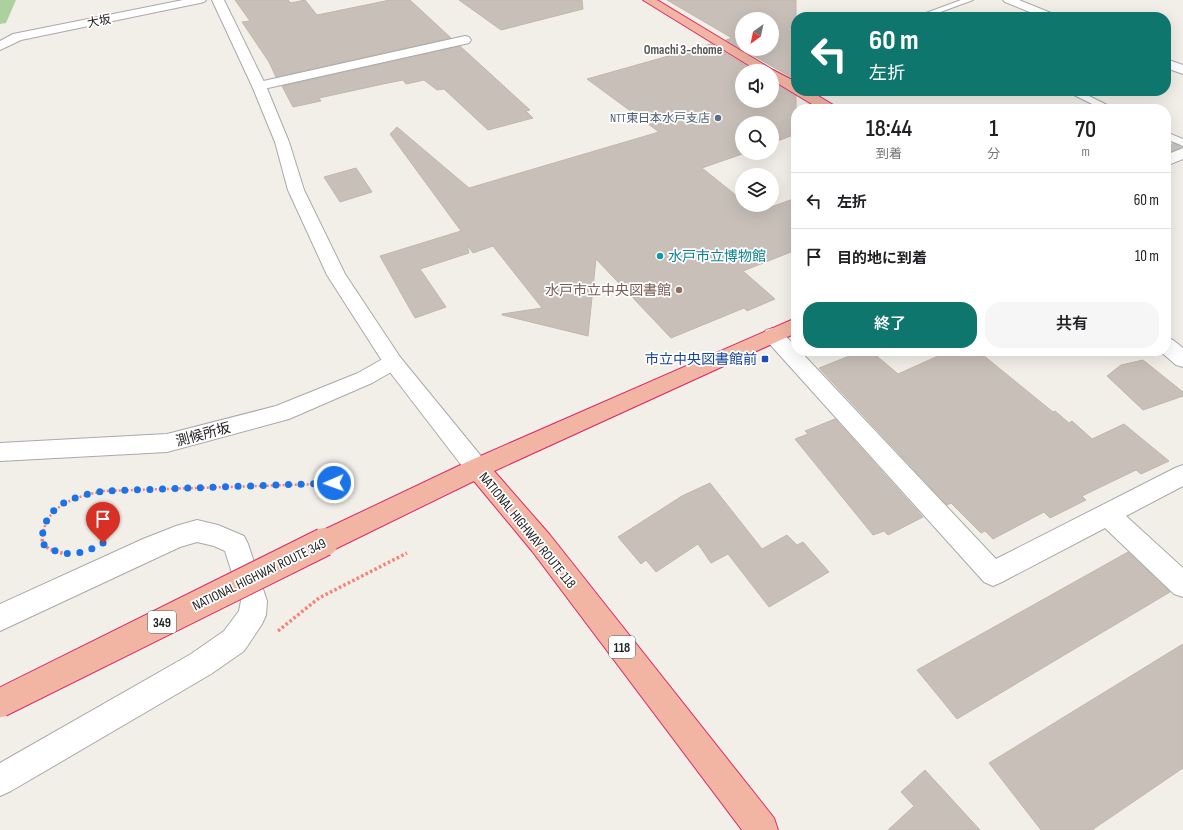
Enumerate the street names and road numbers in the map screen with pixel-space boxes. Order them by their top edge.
street label: 大坂 [86,12,112,31]
street label: 測候所坂 [174,419,232,450]
street label: NATIONAL HIGHWAY ROUTE 118 [475,469,580,592]
street label: NATIONAL HIGHWAY ROUTE 349 [190,535,329,614]
road number: 349 [148,611,176,633]
road number: 118 [609,636,635,658]

